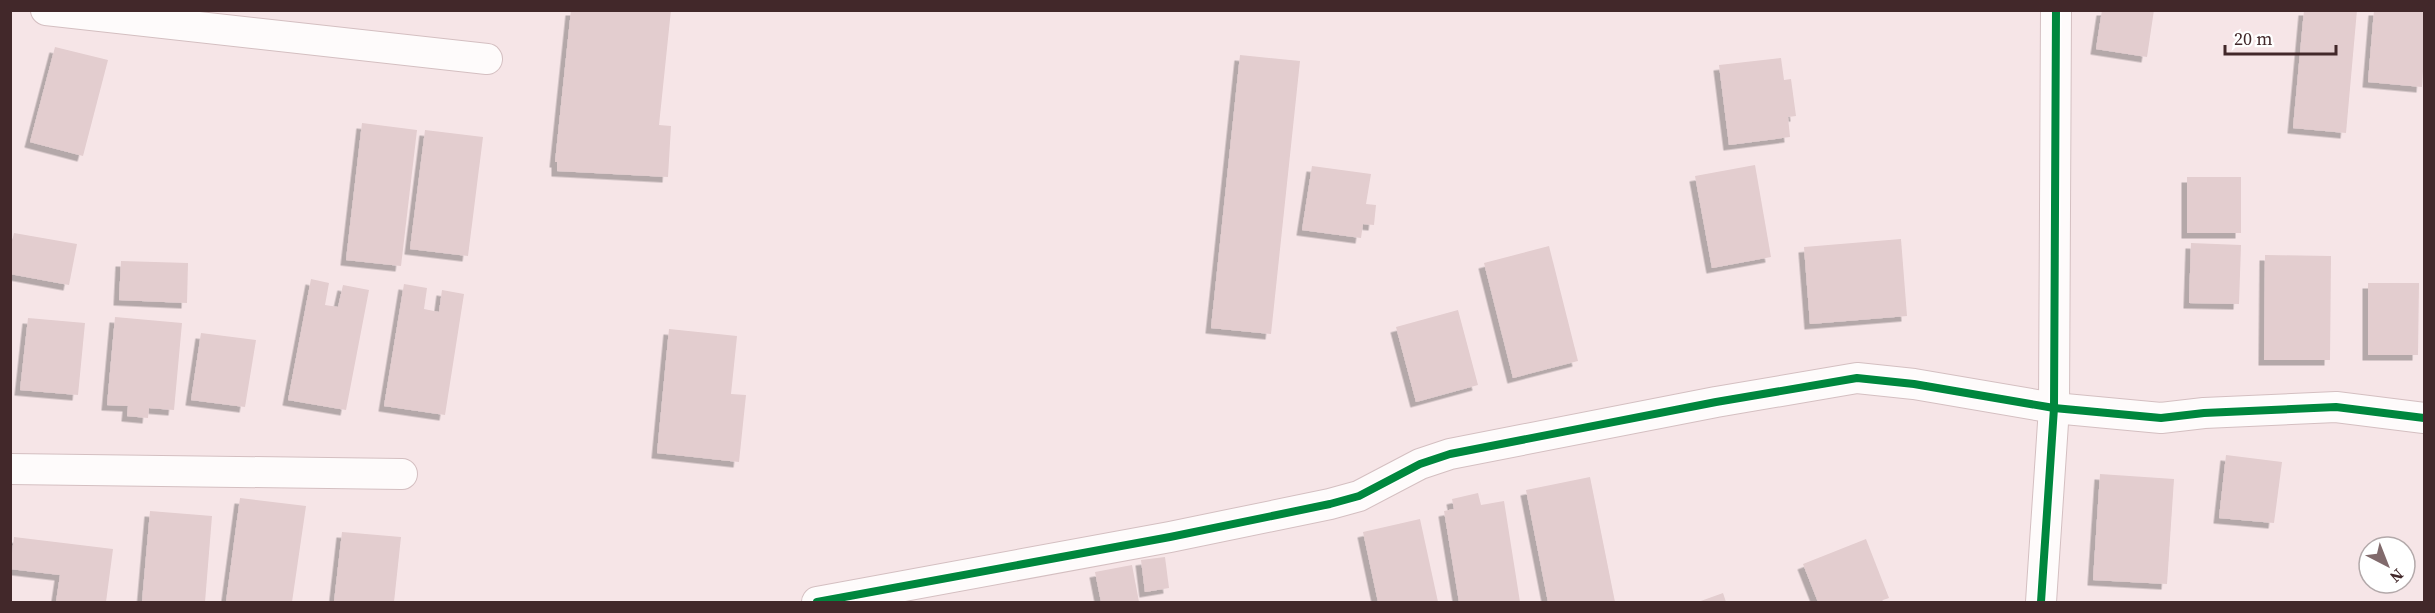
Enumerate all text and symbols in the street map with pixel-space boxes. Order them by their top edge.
scale bar [2225,18,2336,56]
text: 20 m [2234,26,2272,51]
north arrow [2357,535,2417,595]
text: N [2385,564,2409,588]

